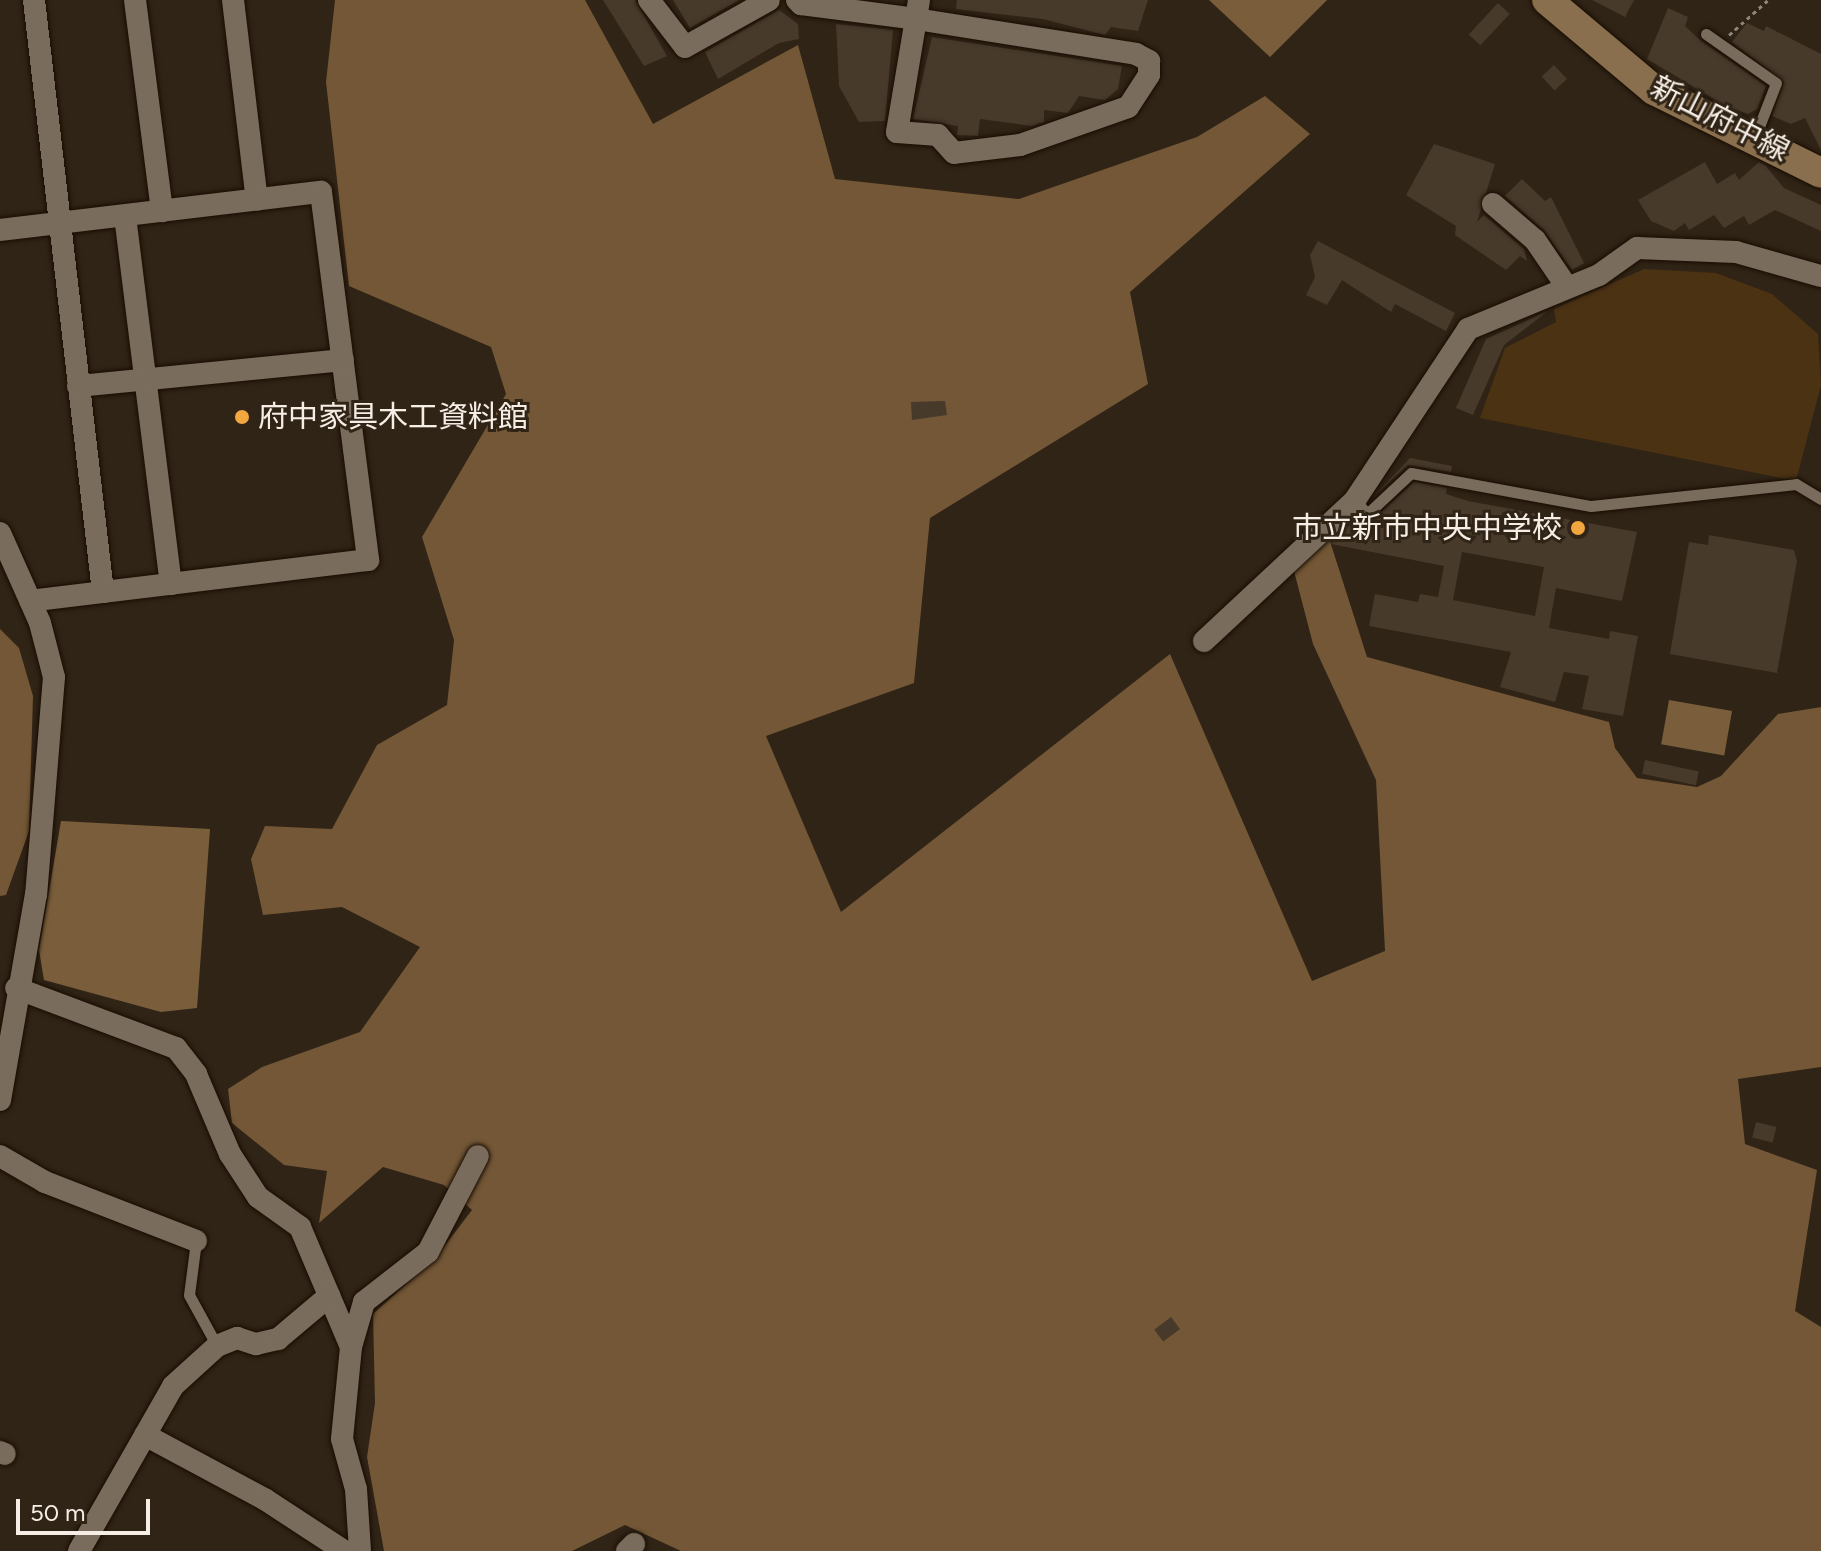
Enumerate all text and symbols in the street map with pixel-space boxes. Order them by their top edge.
street label: 新山府中線 [1645,69,1795,169]
place label: 府中家具木工資料館 [258,399,528,435]
marker: 府中家具木工資料館 [233,408,251,426]
place label: 市立新市中央中学校 [1292,510,1562,546]
marker: 市立新市中央中学校 [1569,519,1587,537]
scale bar [20,1483,154,1533]
text: 50 m [30,1498,86,1527]

